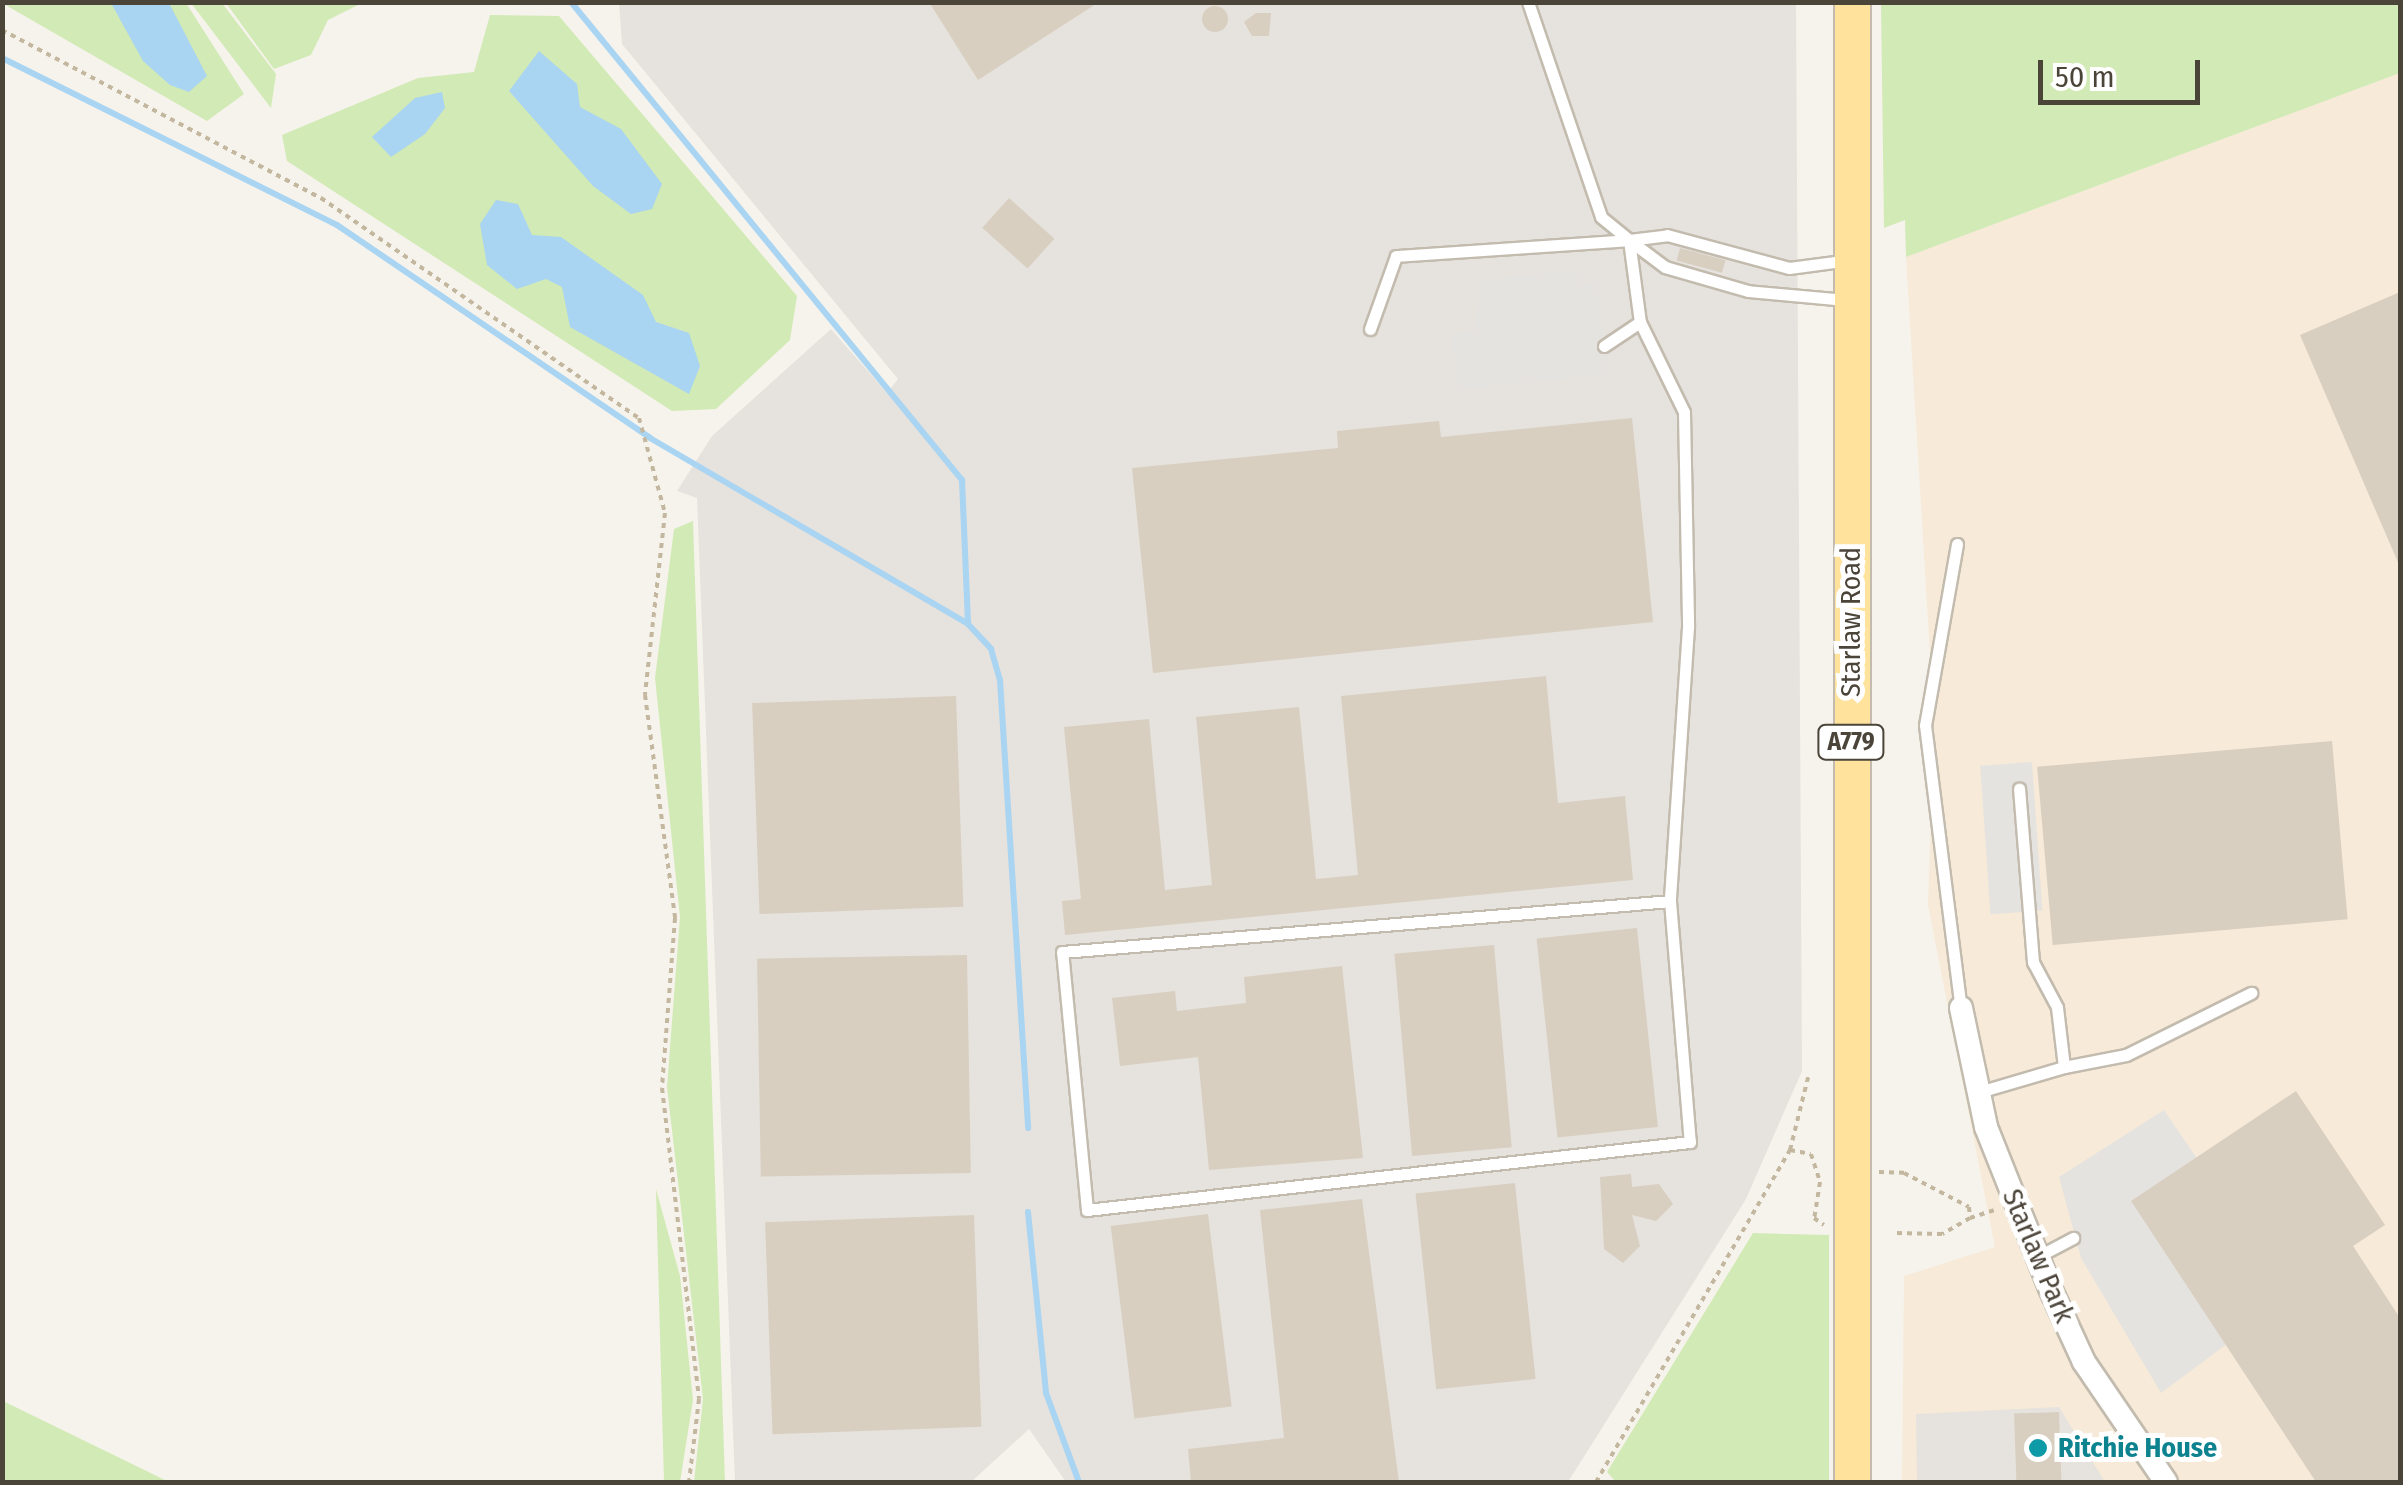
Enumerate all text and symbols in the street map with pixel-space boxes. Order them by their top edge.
scale bar [2043,40,2206,102]
text: 50 m [2055,59,2115,95]
street label: Starlaw Road [1834,547,1868,697]
road number: A779 [1816,722,1886,762]
street label: Starlaw Park [1995,1184,2081,1328]
place label: Ritchie House [2058,1431,2217,1465]
marker: Ritchie House [2027,1437,2049,1459]

